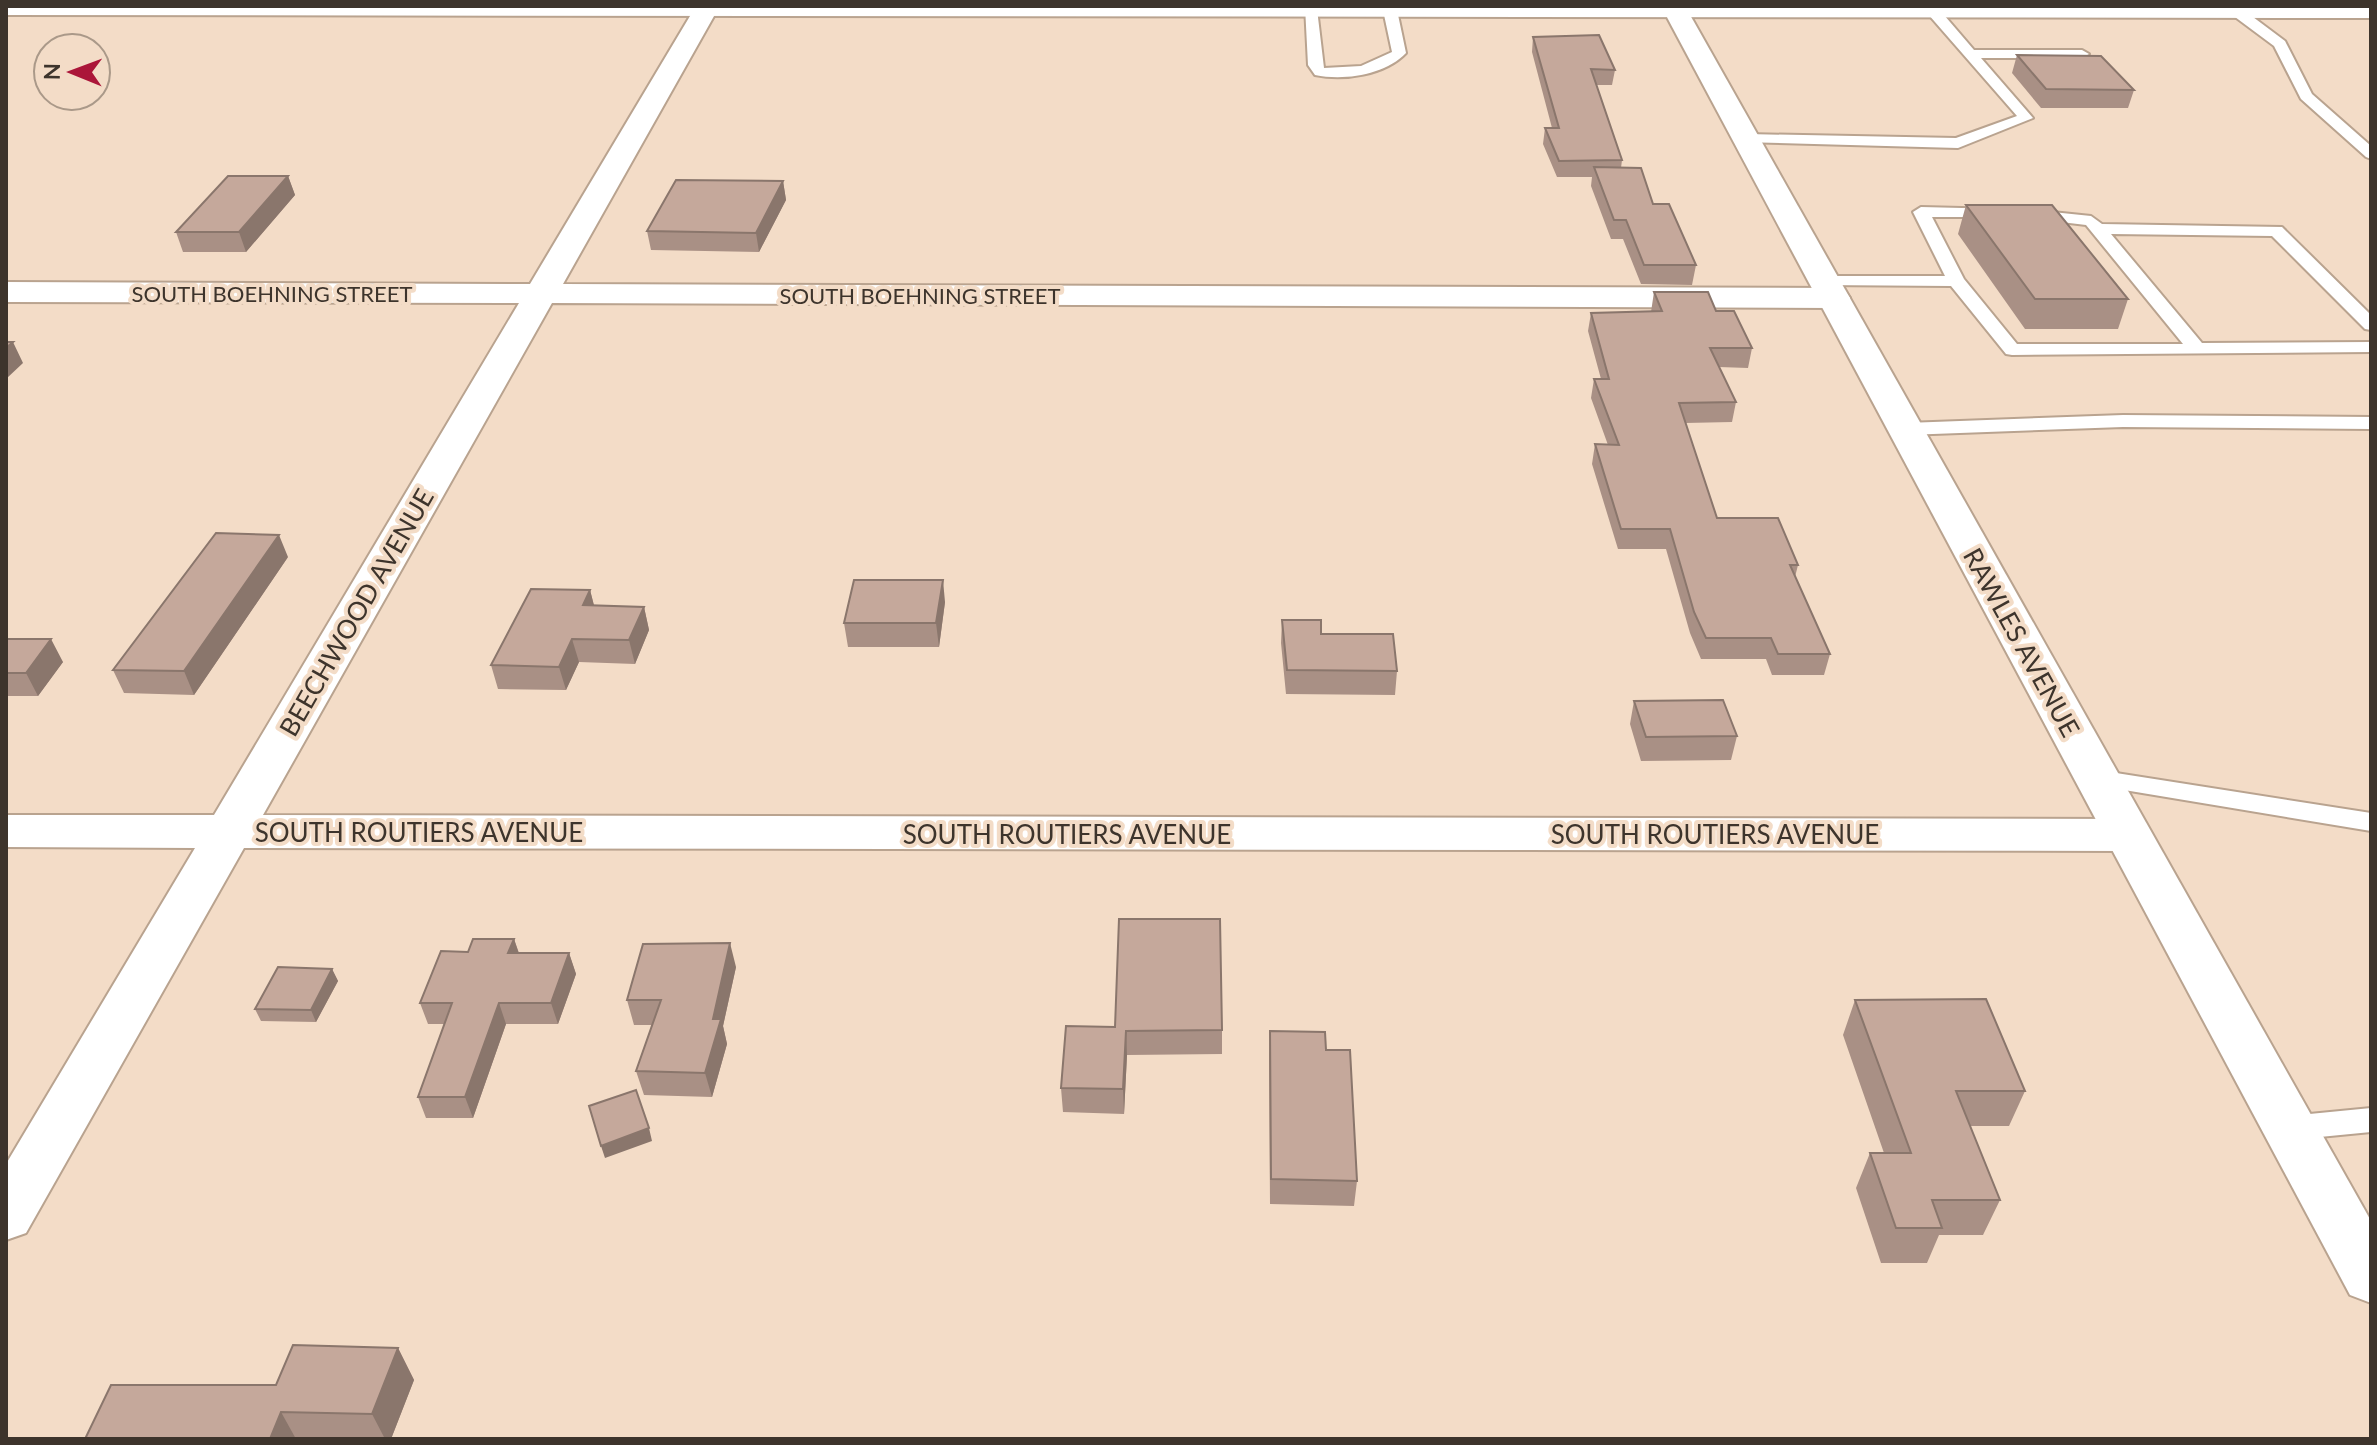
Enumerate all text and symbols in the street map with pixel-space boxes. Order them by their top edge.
north arrow [32,32,112,112]
text: N [38,63,65,80]
street label: SOUTH BOEHNING STREET [131,280,413,307]
street label: SOUTH BOEHNING STREET [779,282,1061,309]
street label: BEECHWOOD AVENUE [272,483,440,741]
street label: RAWLES AVENUE [1957,542,2087,742]
street label: SOUTH ROUTIERS AVENUE [255,816,583,848]
street label: SOUTH ROUTIERS AVENUE [903,818,1231,850]
street label: SOUTH ROUTIERS AVENUE [1551,818,1879,850]

